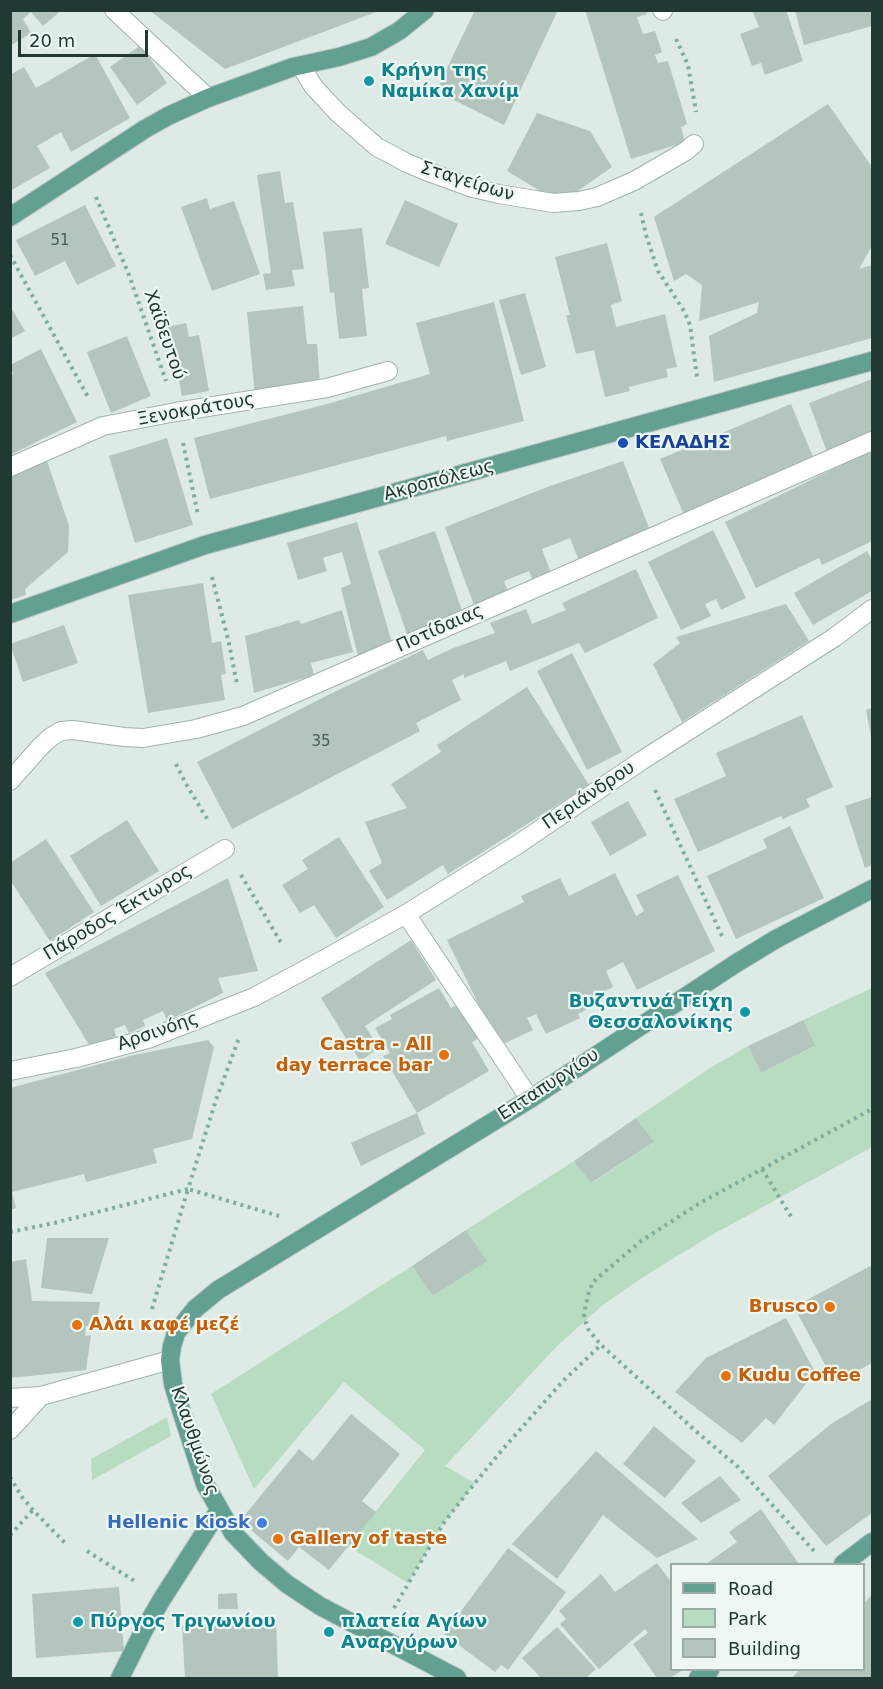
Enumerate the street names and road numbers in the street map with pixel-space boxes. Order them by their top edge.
street label: Σταγείρων [417,157,517,207]
street label: Χαϊδευτού [139,287,189,383]
street label: Ξενοκράτους [136,389,256,431]
street label: Ακροπόλεως [382,456,496,506]
street label: Ποτίδαιας [393,600,487,658]
street label: Περιάνδρου [539,757,639,835]
street label: Πάροδος Έκτωρος [40,860,196,966]
street label: Αρσινόης [115,1008,201,1056]
street label: Επταπυργίου [495,1044,603,1126]
street label: Κλαυθμώνος [165,1384,223,1498]

